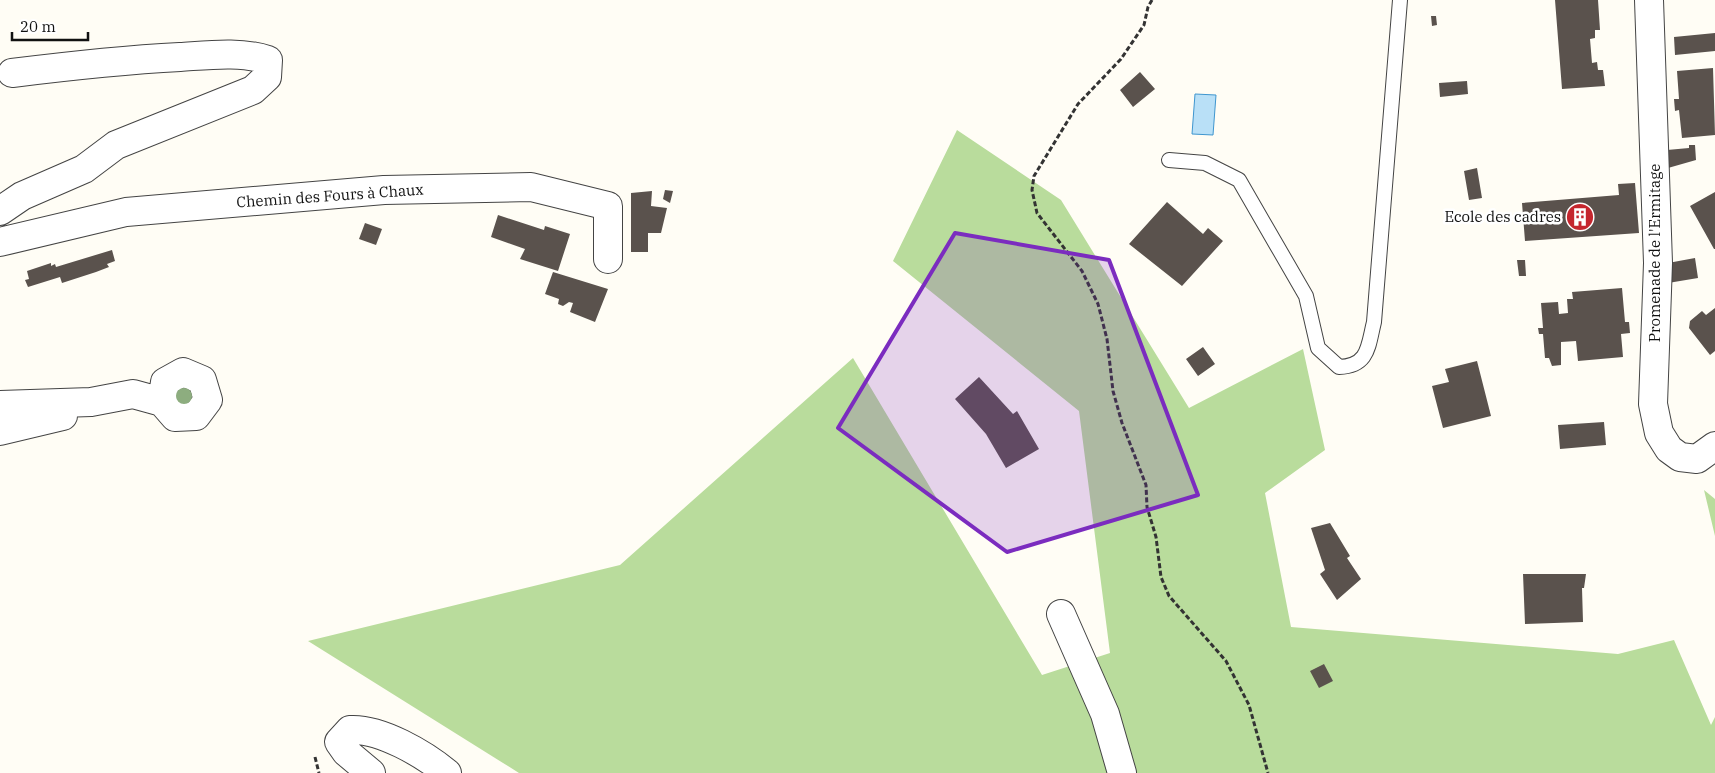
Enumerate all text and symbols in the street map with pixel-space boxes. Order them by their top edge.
scale bar [12,10,89,42]
text: 20 m [20,17,56,36]
street label: Promenade de l'Ermitage [1645,164,1664,342]
street label: Chemin des Fours à Chaux [236,179,424,212]
building icon: Ecole des cadres [1565,202,1595,232]
place label: Ecole des cadres [1444,207,1561,226]

